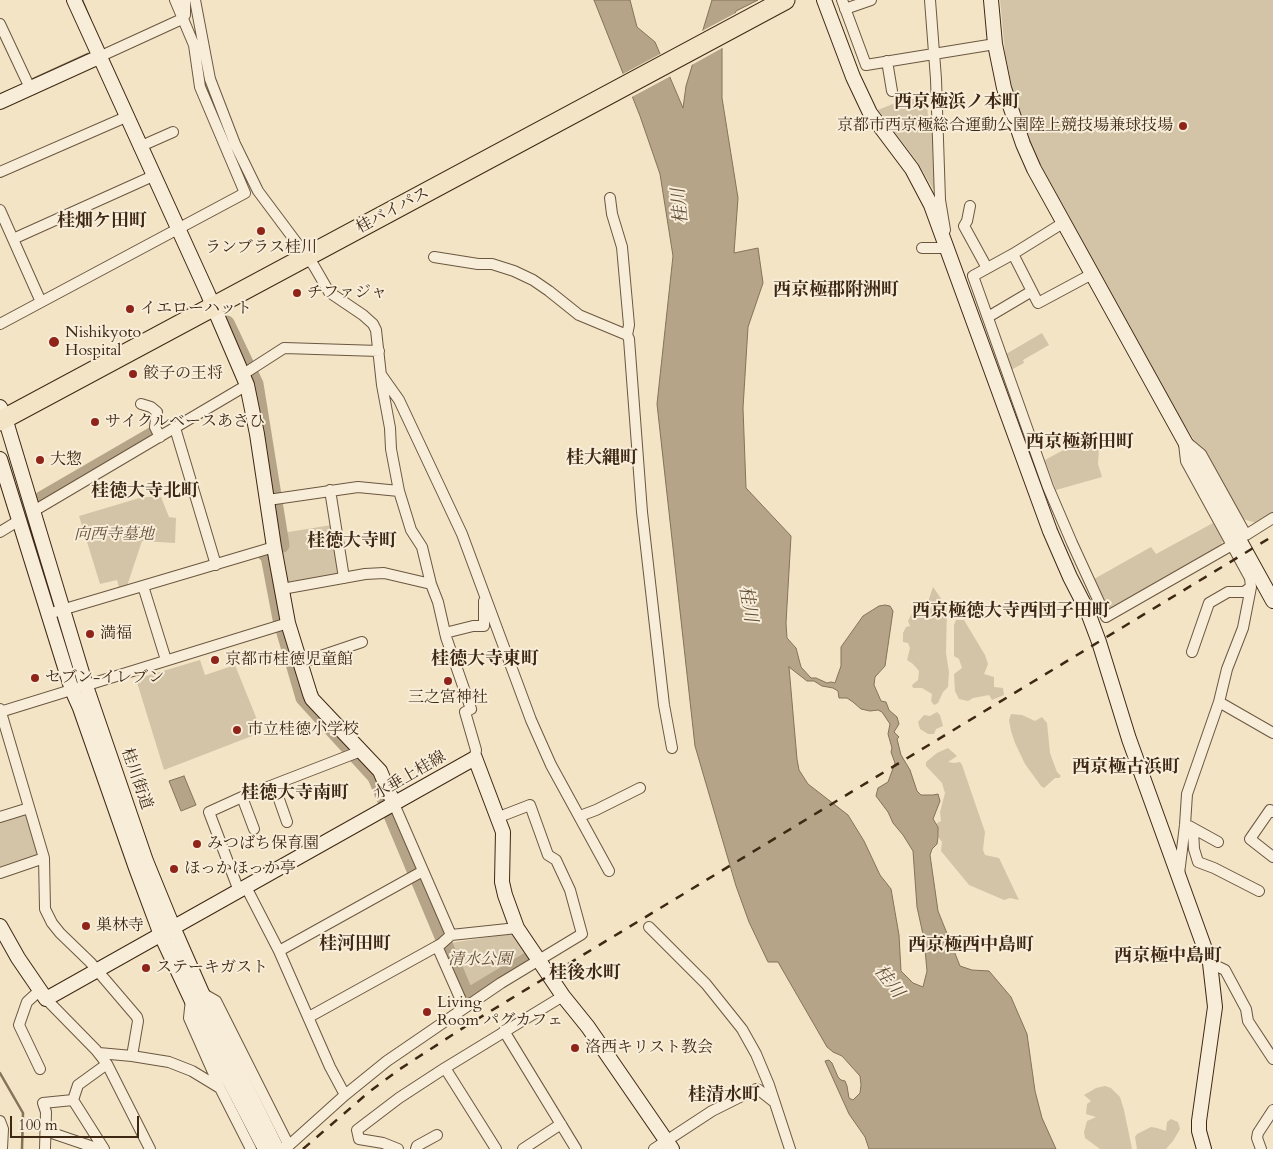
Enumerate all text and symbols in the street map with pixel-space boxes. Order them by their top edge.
district label: 西京極浜ノ本町 [894,92,1020,114]
place label: 京都市西京極総合運動公園陸上競技場兼球技場 [837,116,1173,136]
marker: 京都市西京極総合運動公園陸上競技場兼球技場 [1177,120,1189,132]
street label: 桂バイパス [353,184,433,238]
water label: 桂川 [669,187,693,225]
district label: 桂畑ケ田町 [57,211,147,233]
marker: ランブラス桂川 [255,225,267,237]
place label: ランブラス桂川 [205,238,317,258]
district label: 西京極郡附洲町 [773,280,899,302]
place label: チファジャ [307,283,387,303]
marker: チファジャ [291,287,303,299]
place label: イエローハット [140,299,252,319]
marker: イエローハット [124,303,136,315]
place label: Nishikyoto Hospital [65,323,141,361]
marker: Nishikyoto Hospital [47,335,61,349]
place label: 餃子の王将 [143,364,223,384]
marker: 餃子の王将 [127,368,139,380]
place label: サイクルベースあさひ [105,412,265,432]
marker: サイクルベースあさひ [89,416,101,428]
district label: 西京極新田町 [1026,432,1134,454]
district label: 桂大縄町 [566,448,638,470]
place label: 大惣 [50,450,82,470]
marker: 大惣 [34,454,46,466]
district label: 桂徳大寺北町 [91,481,199,503]
park label: 向西寺墓地 [74,525,154,545]
district label: 桂徳大寺町 [307,531,397,553]
water label: 桂川 [734,585,760,623]
district label: 西京極徳大寺西団子田町 [912,601,1110,623]
place label: 満福 [100,624,132,644]
marker: 満福 [84,628,96,640]
district label: 桂徳大寺東町 [431,649,539,671]
place label: 京都市桂徳児童館 [225,650,353,670]
marker: 京都市桂徳児童館 [209,654,221,666]
place label: セブン-イレブン [45,668,164,688]
marker: セブン-イレブン [29,672,41,684]
marker: 三之宮神社 [442,675,454,687]
place label: 三之宮神社 [408,688,488,708]
place label: 市立桂徳小学校 [247,720,359,740]
marker: 市立桂徳小学校 [231,724,243,736]
street label: 桂川街道 [117,746,155,812]
street label: 水垂上桂線 [371,748,449,804]
district label: 西京極古浜町 [1072,757,1180,779]
district label: 桂徳大寺南町 [241,783,349,805]
place label: みつばち保育園 [207,834,319,854]
marker: みつばち保育園 [191,838,203,850]
place label: ほっかほっか亭 [184,859,296,879]
marker: ほっかほっか亭 [168,863,180,875]
place label: 巣林寺 [96,916,144,936]
marker: 巣林寺 [80,920,92,932]
district label: 桂河田町 [319,934,391,956]
district label: 西京極西中島町 [908,935,1034,957]
district label: 西京極中島町 [1114,946,1222,968]
park label: 清水公園 [448,950,512,970]
place label: ステーキガスト [156,958,268,978]
water label: 桂川 [869,961,907,1003]
marker: ステーキガスト [140,962,152,974]
district label: 桂後水町 [549,963,621,985]
place label: Living Room パグカフェ [437,993,563,1031]
marker: Living Room パグカフェ [421,1006,433,1018]
place label: 洛西キリスト教会 [585,1038,713,1058]
marker: 洛西キリスト教会 [569,1042,581,1054]
district label: 桂清水町 [688,1085,760,1107]
scale bar [12,1106,141,1138]
text: 100 m [18,1115,58,1135]

